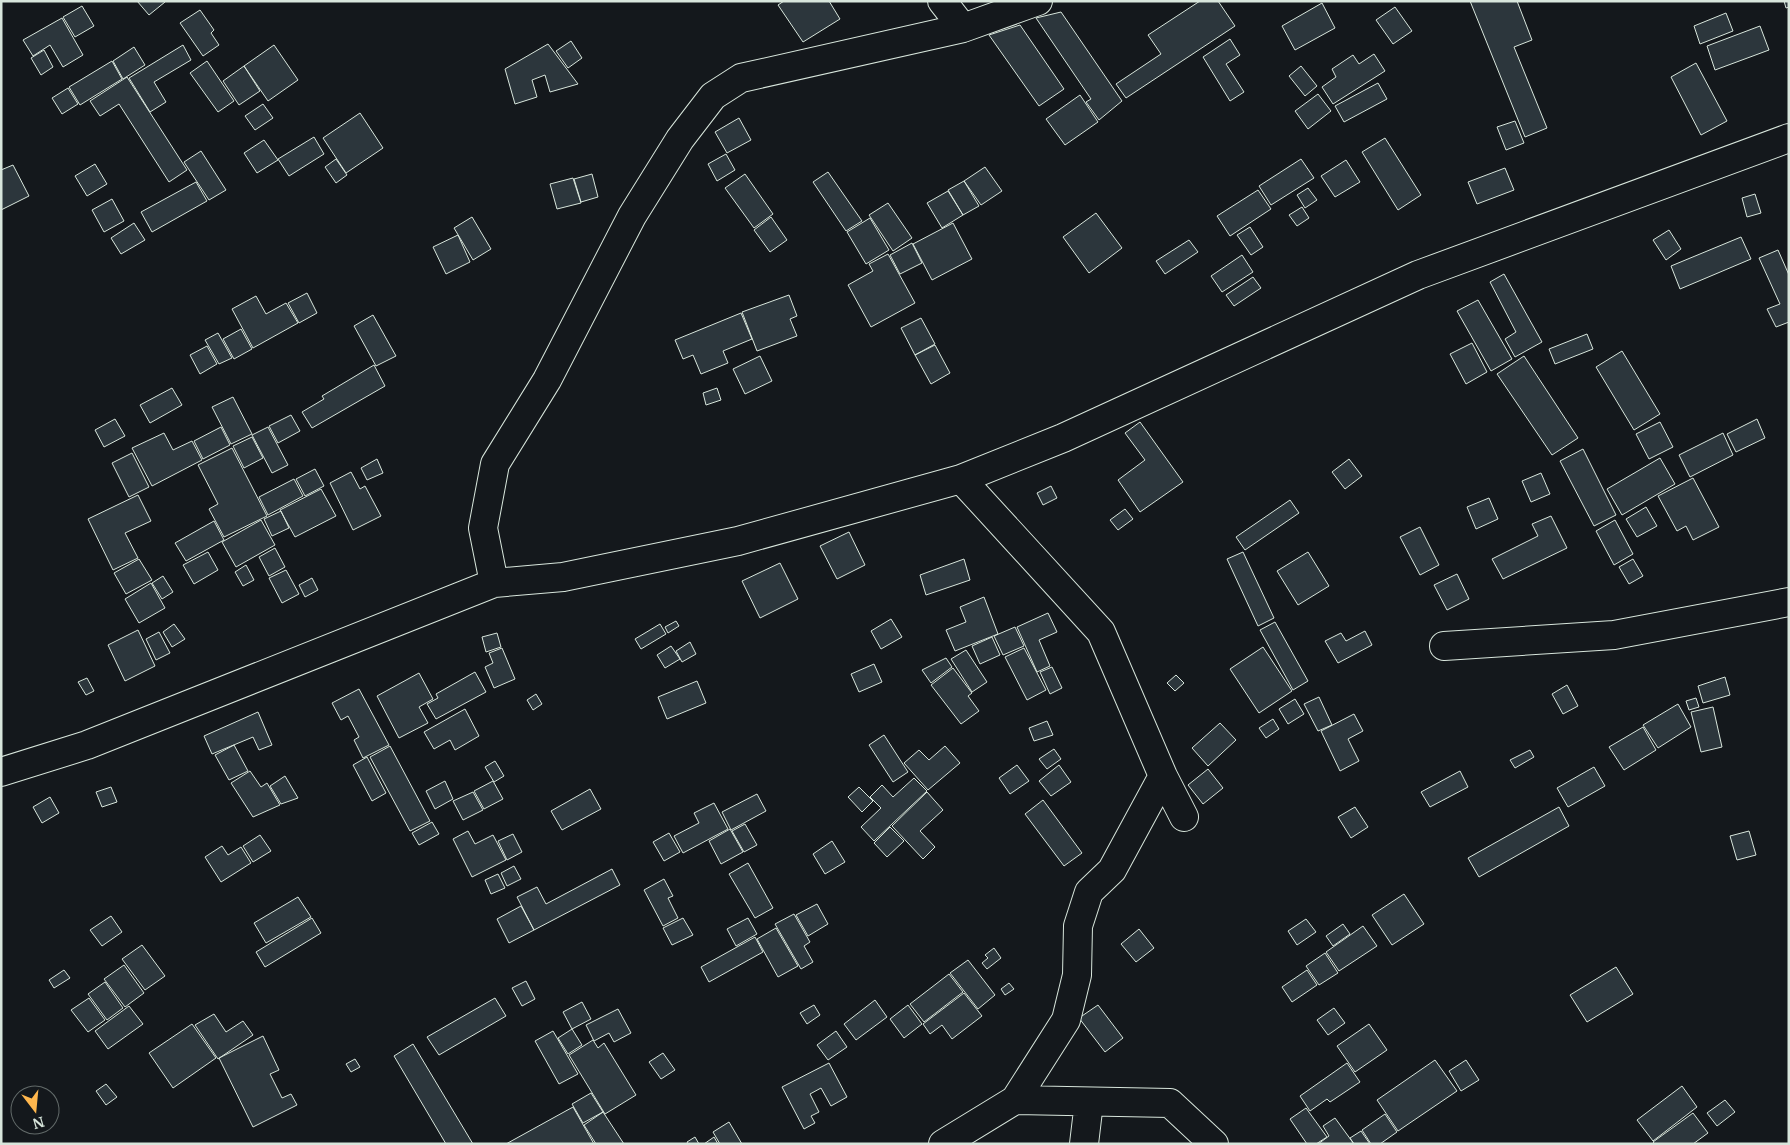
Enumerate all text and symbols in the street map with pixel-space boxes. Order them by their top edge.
north arrow [10,1085,60,1135]
text: N [31,1112,46,1133]

